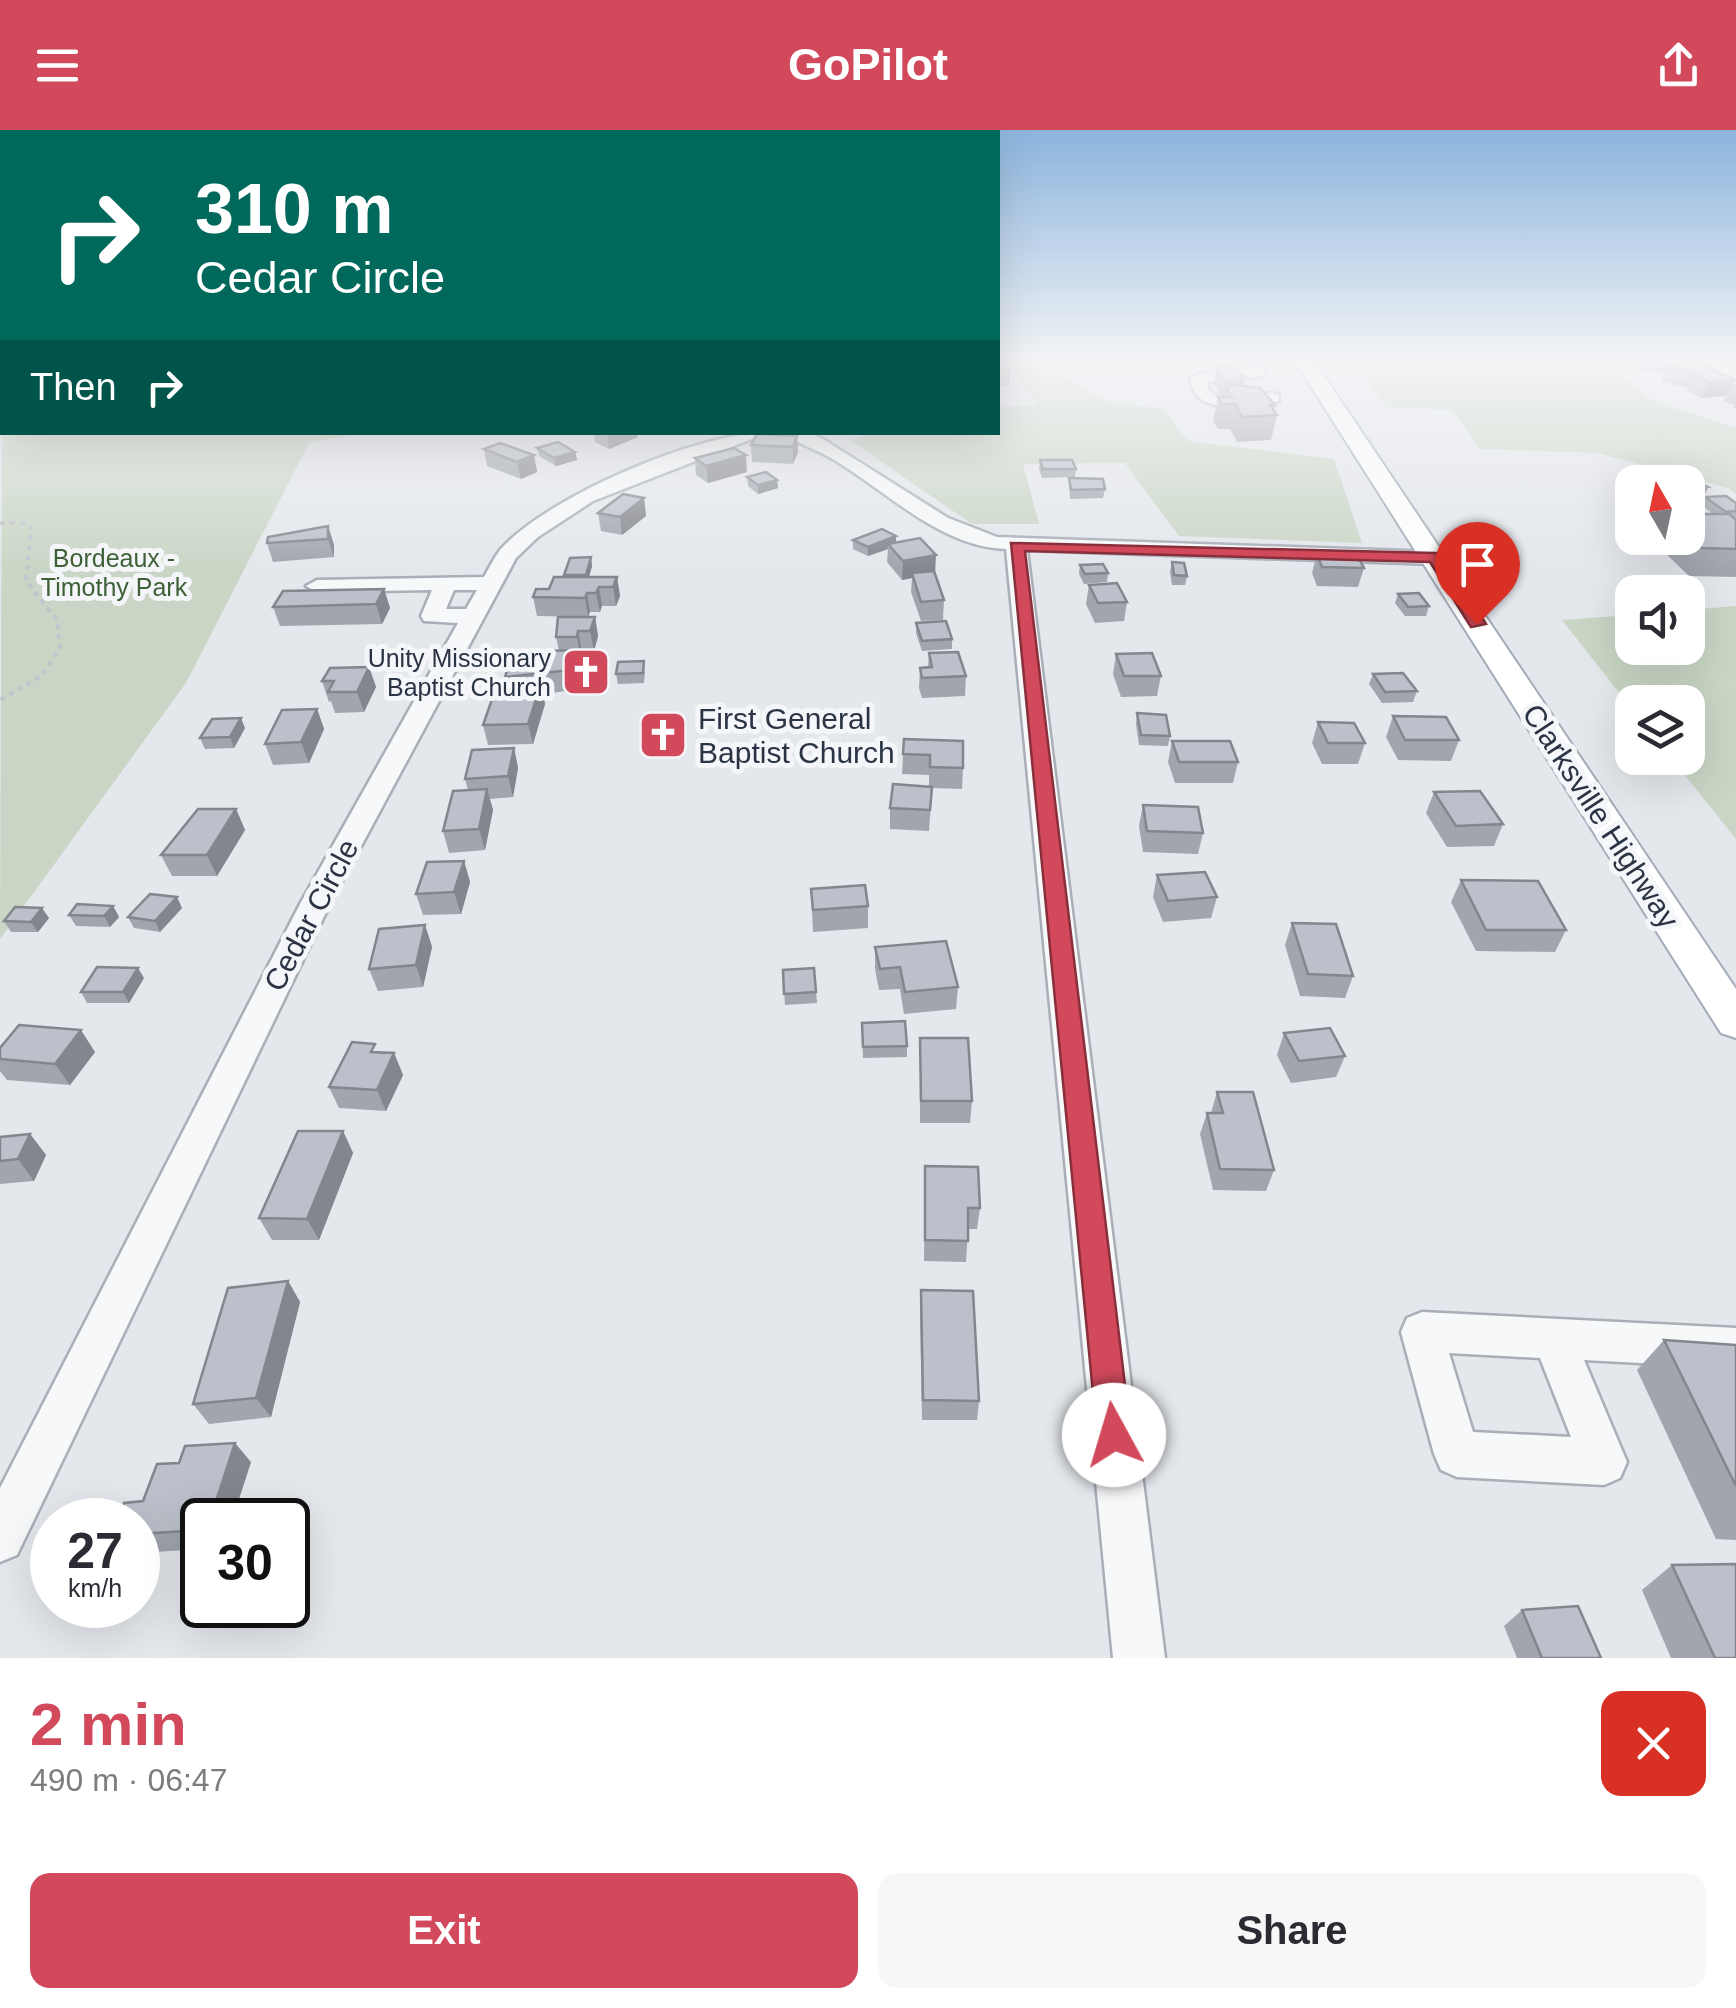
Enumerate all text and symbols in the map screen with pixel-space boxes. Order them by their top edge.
icon: menu [30,38,85,93]
icon: share [1651,38,1706,93]
text: GoPilot [788,39,948,90]
icon: right [30,170,160,300]
text: 310 m [195,170,393,248]
text: Cedar Circle [195,252,445,303]
icon: right [137,360,192,415]
text: Then [30,366,117,408]
north arrow [1615,465,1705,555]
map controls [1615,465,1705,775]
pin [1435,522,1520,625]
icon: arrive [1450,537,1505,592]
park label: Bordeaux - Timothy Park [41,544,188,601]
button: sound [1615,575,1705,665]
place label: Unity Missionary Baptist Church [368,644,551,701]
church icon: Unity Missionary Baptist Church [560,646,612,698]
button: layers [1615,685,1705,775]
street label: Clarksville Highway [1516,698,1686,934]
place label: First General Baptist Church [698,702,895,769]
church icon: First General Baptist Church [637,709,689,761]
street label: Cedar Circle [257,834,365,996]
position arrow [1062,1383,1166,1487]
speed limit sign: 30 [180,1498,310,1628]
text: 27 [67,1523,123,1579]
text: km/h [68,1574,122,1602]
text: 2 min [30,1691,187,1758]
button: close [1601,1691,1706,1796]
text: 490 m · 06:47 [30,1762,227,1798]
button: Exit [30,1873,858,1988]
button: Share [878,1873,1706,1988]

